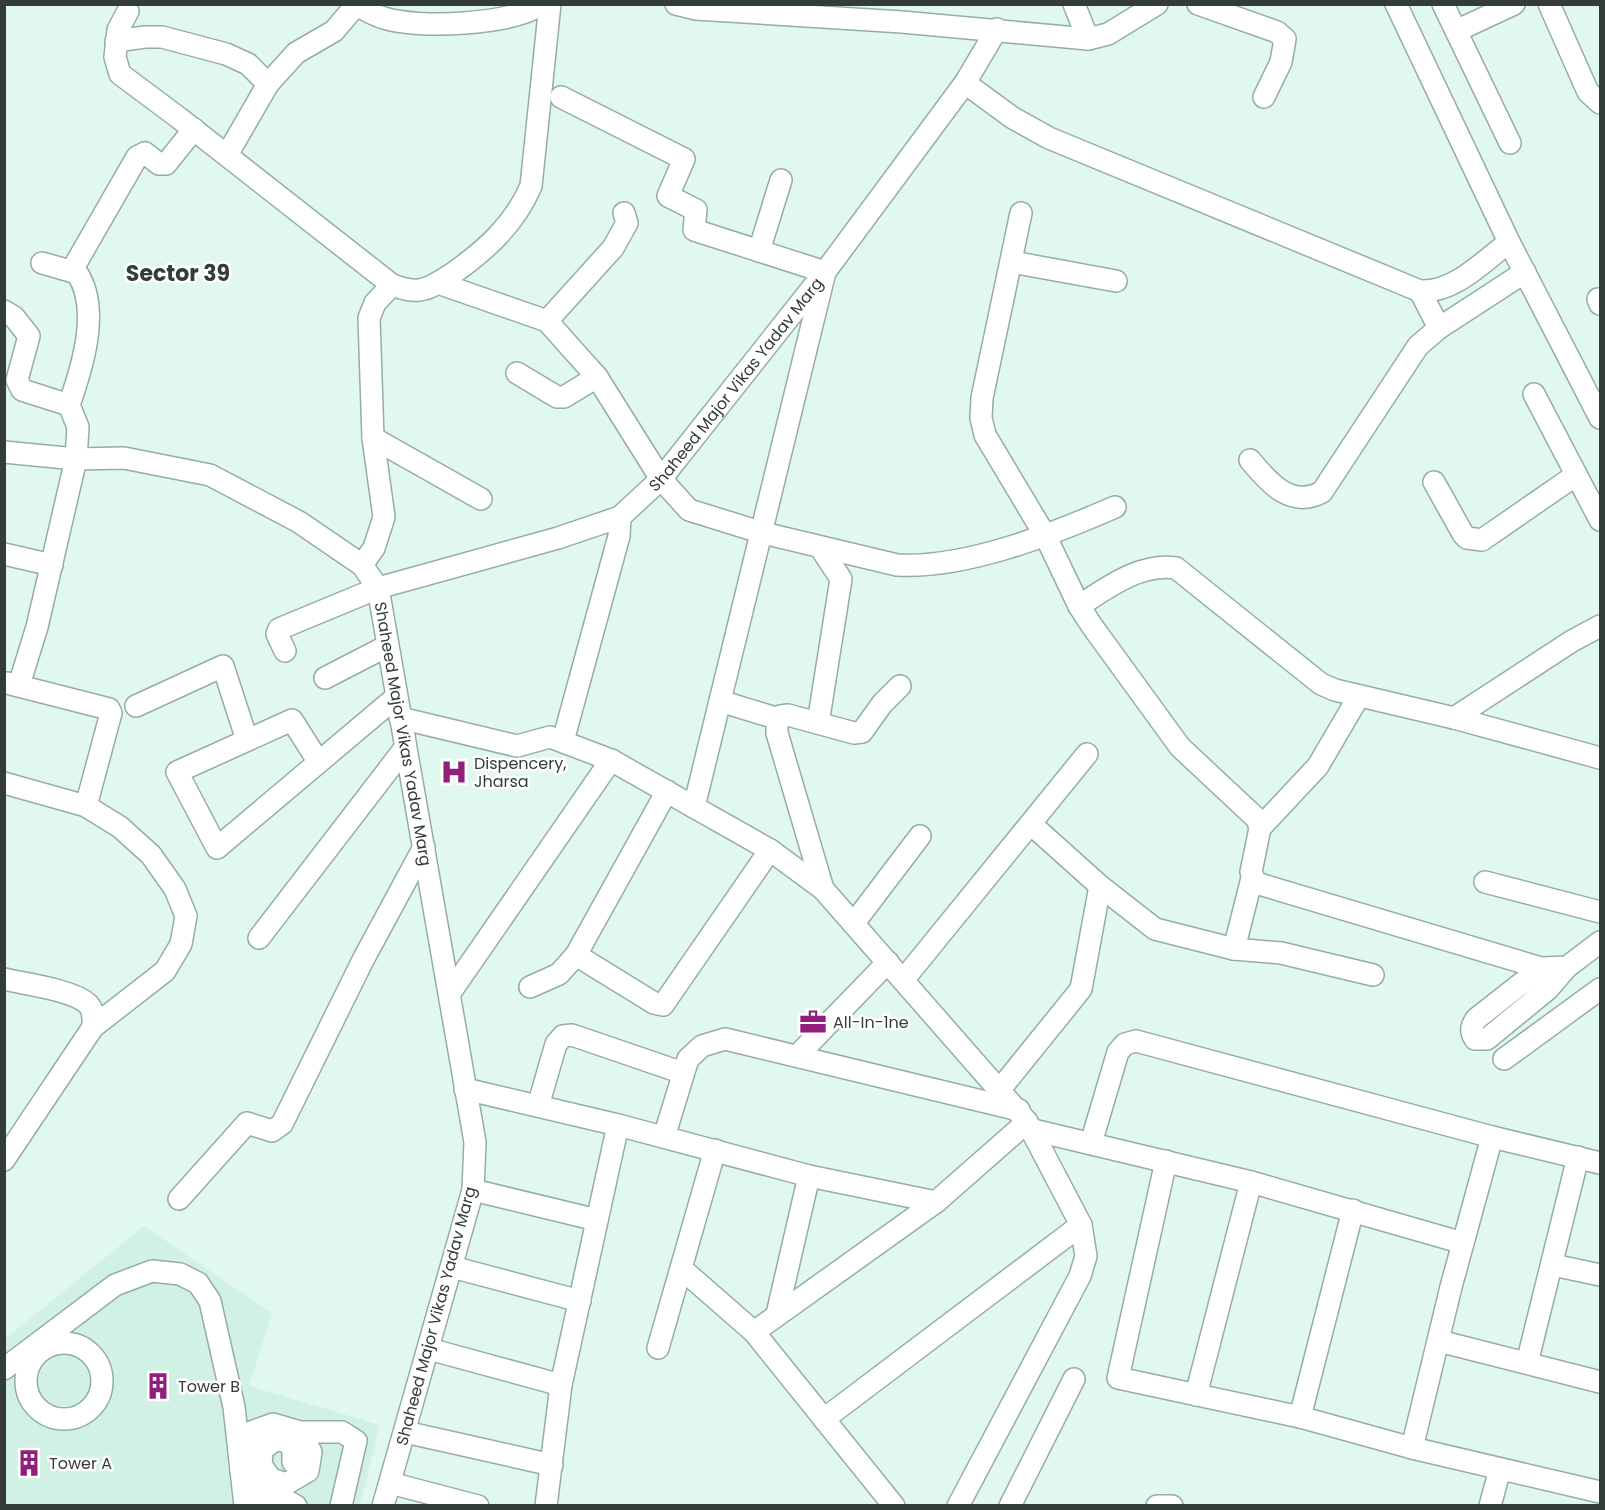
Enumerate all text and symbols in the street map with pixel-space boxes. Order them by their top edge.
district label: Sector 39 [126,258,230,289]
street label: Shaheed Major Vikas Yadav Marg [643,272,828,497]
street label: Shaheed Major Vikas Yadav Marg [369,600,438,868]
place label: Dispencery, Jharsa [474,752,566,793]
hospital icon: Dispencery, Jharsa [439,757,469,787]
office icon: All-In-1ne [798,1007,828,1037]
place label: All-In-1ne [833,1011,909,1034]
street label: Shaheed Major Vikas Yadav Marg [390,1184,482,1448]
building icon: Tower B [143,1371,173,1401]
place label: Tower B [178,1375,240,1398]
building icon: Tower A [14,1448,44,1478]
place label: Tower A [49,1452,112,1475]

